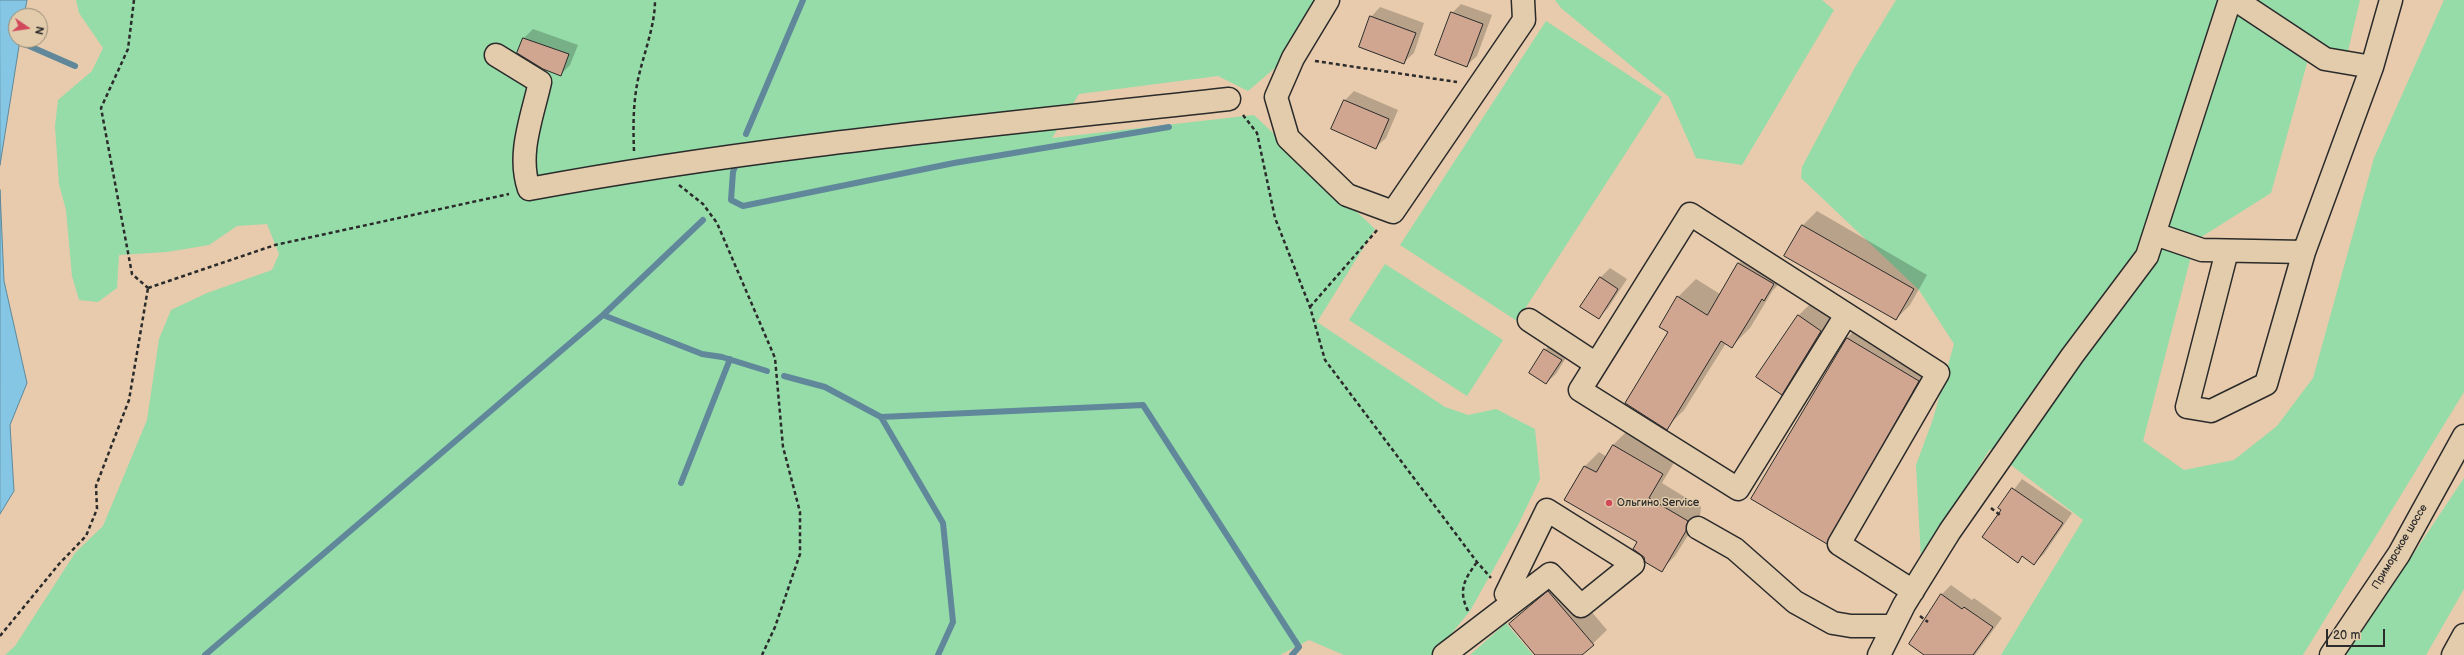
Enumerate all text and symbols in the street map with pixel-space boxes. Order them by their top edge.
north arrow [8,8,48,48]
text: N [32,25,46,36]
place label: Ольгино Service [1617,496,1699,510]
marker: Ольгино Service [1604,498,1614,508]
street label: Приморское шоссе [2369,502,2431,592]
scale bar [2328,621,2387,647]
text: 20 m [2333,628,2360,643]

